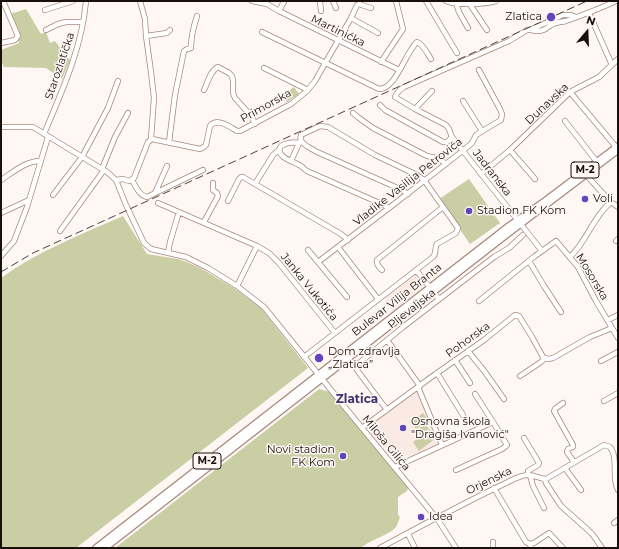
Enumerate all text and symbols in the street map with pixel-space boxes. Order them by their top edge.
place label: Zlatica [505,10,542,24]
marker: Zlatica [545,11,557,23]
street label: Martinićka [309,12,367,50]
north arrow [567,12,607,52]
text: N [584,13,597,29]
street label: Starozlatička [42,31,78,101]
street label: Dunavska [523,81,571,127]
street label: Primorska [238,87,294,125]
street label: Vladike Vasilija Petrovića [351,135,465,229]
street label: Jadranska [470,147,514,199]
road number: M-2 [571,162,599,178]
place label: Voli [593,192,613,206]
marker: Voli [580,194,590,204]
place label: Stadion FK Kom [477,204,566,218]
marker: Stadion FK Kom [464,206,474,216]
street label: Janka Vukotića [278,250,340,324]
street label: Mosorska [573,251,611,303]
street label: Bulevar Vilija Branta [349,261,445,339]
street label: Pljevaljska [386,286,438,332]
street label: Pohorska [443,319,493,361]
place label: Dom zdravlja „Zlatica” [328,345,400,371]
marker: Dom zdravlja „Zlatica” [313,352,325,364]
district label: Zlatica [336,392,378,406]
street label: Miloša Gilića [359,413,413,473]
place label: Osnovna škola "Dragiša Ivanović" [411,415,509,441]
marker: Osnovna škola "Dragiša Ivanović" [398,423,408,433]
place label: Novi stadion FK Kom [267,443,335,469]
marker: Novi stadion FK Kom [338,451,348,461]
road number: M-2 [193,453,221,469]
street label: Orjenska [464,464,514,498]
place label: Idea [429,510,453,524]
marker: Idea [416,512,426,522]

